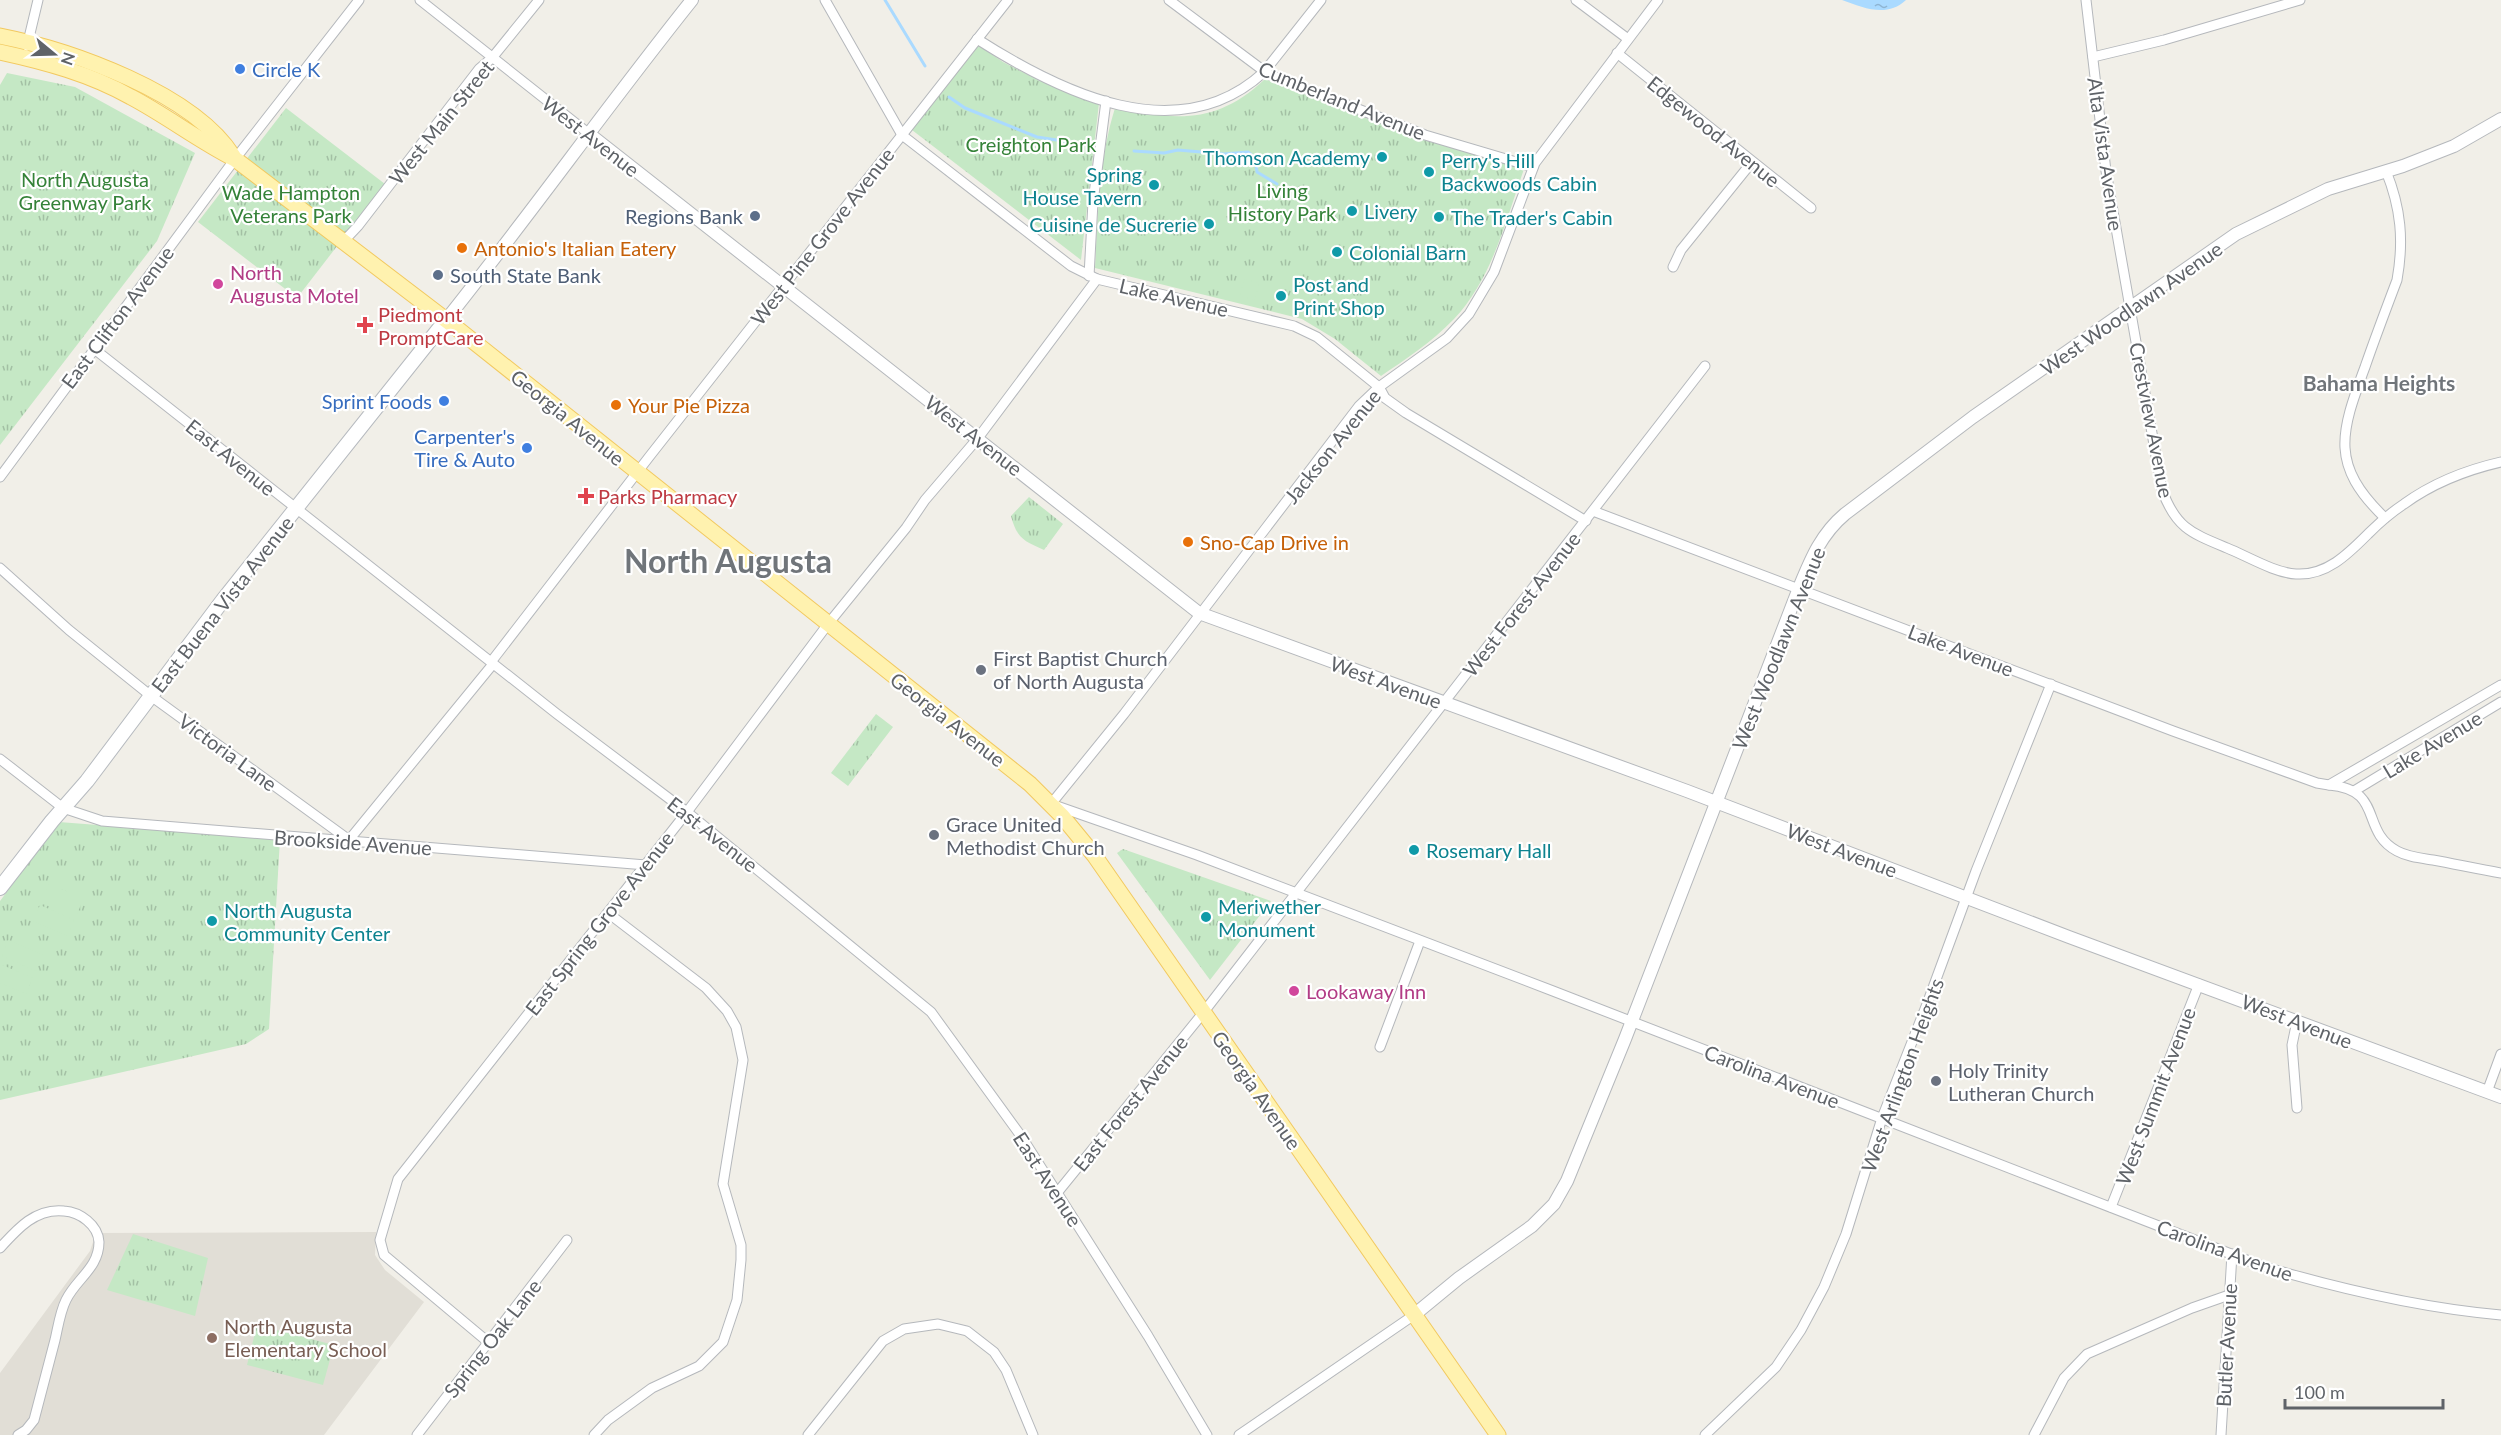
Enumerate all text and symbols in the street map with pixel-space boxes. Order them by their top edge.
north arrow [24,24,84,84]
text: N [58,50,80,68]
street label: West Main Street [384,55,498,189]
street label: Cumberland Avenue [1255,56,1429,144]
place label: Circle K [252,57,321,81]
marker: Circle K [233,62,247,76]
street label: Edgewood Avenue [1643,70,1785,192]
street label: Alta Vista Avenue [2083,76,2129,232]
street label: West Avenue [538,91,644,181]
park label: Creighton Park [966,132,1097,156]
street label: West Pine Grove Avenue [745,143,899,329]
place label: Thomson Academy [1203,145,1371,169]
place label: Perry's Hill Backwoods Cabin [1441,148,1597,195]
marker: Thomson Academy [1375,150,1389,164]
place label: Spring House Tavern [1023,162,1142,209]
marker: Perry's Hill Backwoods Cabin [1422,165,1436,179]
park label: North Augusta Greenway Park [19,167,152,214]
marker: Spring House Tavern [1147,178,1161,192]
park label: Living History Park [1228,178,1337,225]
park label: Wade Hampton Veterans Park [222,180,360,227]
place label: Livery [1364,199,1418,223]
place label: Regions Bank [625,204,744,228]
marker: Livery [1345,204,1359,218]
place label: The Trader's Cabin [1451,205,1613,229]
marker: Regions Bank [748,209,762,223]
marker: The Trader's Cabin [1432,210,1446,224]
place label: Cuisine de Sucrerie [1029,212,1197,236]
marker: Cuisine de Sucrerie [1202,217,1216,231]
place label: Antonio's Italian Eatery [474,236,677,260]
street label: West Woodlawn Avenue [2035,236,2227,380]
place label: Colonial Barn [1349,240,1466,264]
street label: East Clifton Avenue [56,241,178,393]
marker: Antonio's Italian Eatery [455,241,469,255]
marker: Colonial Barn [1330,245,1344,259]
place label: North Augusta Motel [230,260,359,307]
place label: South State Bank [450,263,602,287]
marker: South State Bank [431,268,445,282]
place label: Post and Print Shop [1293,272,1385,319]
street label: Lake Avenue [1117,273,1231,321]
marker: North Augusta Motel [211,277,225,291]
marker: Post and Print Shop [1274,289,1288,303]
place label: Piedmont PromptCare [378,302,483,349]
marker: Piedmont PromptCare [356,316,374,334]
street label: Crestview Avenue [2125,340,2179,500]
street label: Georgia Avenue [506,364,630,470]
district label: Bahama Heights [2303,370,2455,395]
street label: Jackson Avenue [1279,384,1385,508]
place label: Sprint Foods [322,389,432,413]
street label: West Avenue [921,390,1027,480]
place label: Your Pie Pizza [628,393,750,417]
marker: Sprint Foods [437,394,451,408]
marker: Your Pie Pizza [609,398,623,412]
street label: East Avenue [182,414,280,500]
place label: Carpenter's Tire & Auto [414,424,515,471]
marker: Carpenter's Tire & Auto [520,441,534,455]
place label: Parks Pharmacy [598,484,738,508]
marker: Parks Pharmacy [579,489,593,503]
street label: East Buena Vista Avenue [146,511,298,697]
street label: West Forest Avenue [1457,527,1585,681]
place label: Sno-Cap Drive in [1200,530,1349,554]
marker: Sno-Cap Drive in [1181,535,1195,549]
district label: North Augusta [624,541,832,580]
street label: West Woodlawn Avenue [1726,543,1830,753]
street label: Lake Avenue [1905,619,2017,681]
place label: First Baptist Church of North Augusta [993,646,1168,693]
street label: West Avenue [1327,651,1445,713]
marker: First Baptist Church of North Augusta [974,663,988,677]
street label: Georgia Avenue [886,667,1010,771]
street label: Lake Avenue [2378,705,2486,783]
street label: Victoria Lane [174,708,282,796]
street label: East Avenue [663,791,763,877]
place label: Grace United Methodist Church [946,812,1105,859]
street label: West Avenue [1783,818,1901,882]
street label: Brookside Avenue [273,825,433,859]
street label: East Spring Grove Avenue [520,826,678,1020]
marker: Grace United Methodist Church [927,828,941,842]
place label: Rosemary Hall [1426,838,1551,862]
marker: Rosemary Hall [1407,843,1421,857]
place label: Meriwether Monument [1218,894,1322,941]
place label: North Augusta Community Center [224,898,391,945]
marker: Meriwether Monument [1199,910,1213,924]
marker: North Augusta Community Center [205,914,219,928]
street label: West Arlington Heights [1856,975,1948,1175]
place label: Lookaway Inn [1306,979,1426,1003]
marker: Lookaway Inn [1287,984,1301,998]
street label: West Avenue [2238,989,2356,1053]
street label: West Summit Avenue [2110,1004,2200,1188]
street label: Georgia Avenue [1207,1026,1307,1154]
street label: East Forest Avenue [1068,1030,1192,1176]
street label: Carolina Avenue [1701,1039,1843,1113]
place label: Holy Trinity Lutheran Church [1948,1058,2094,1105]
marker: Holy Trinity Lutheran Church [1929,1074,1943,1088]
street label: East Avenue [1009,1127,1087,1231]
street label: Carolina Avenue [2154,1214,2296,1286]
street label: Spring Oak Lane [438,1274,546,1402]
street label: Butler Avenue [2211,1283,2241,1407]
place label: North Augusta Elementary School [224,1314,387,1361]
marker: North Augusta Elementary School [205,1331,219,1345]
scale bar [2285,1372,2442,1410]
text: 100 m [2294,1381,2345,1403]

